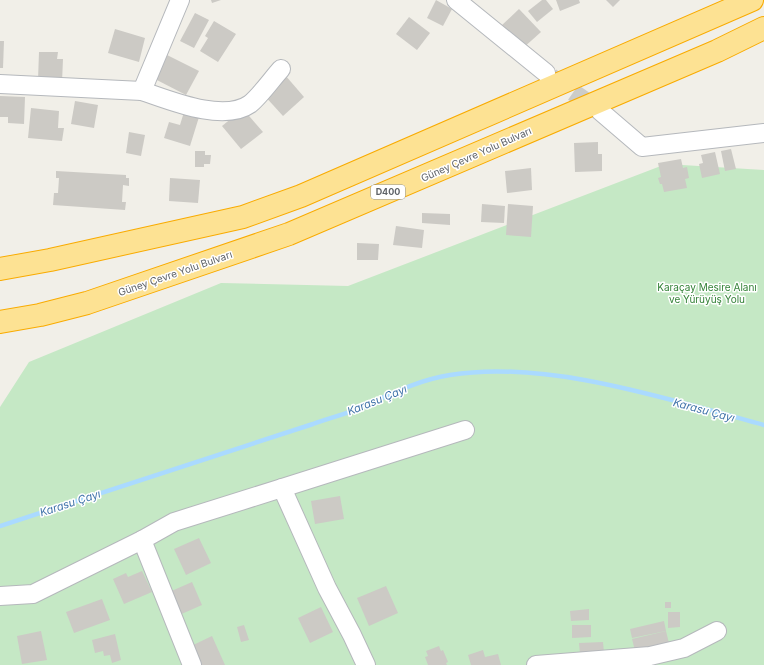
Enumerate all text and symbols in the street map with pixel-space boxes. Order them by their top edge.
street label: Güney Çevre Yolu Bulvarı [419,124,533,184]
road number: D400 [371,185,405,199]
street label: Güney Çevre Yolu Bulvarı [116,248,234,298]
park label: Karaçay Mesire Alanı ve Yürüyüş Yolu [657,281,757,305]
water label: Karasu Çayı [345,382,409,418]
water label: Karasu Çayı [672,395,737,425]
water label: Karasu Çayı [38,486,103,519]

